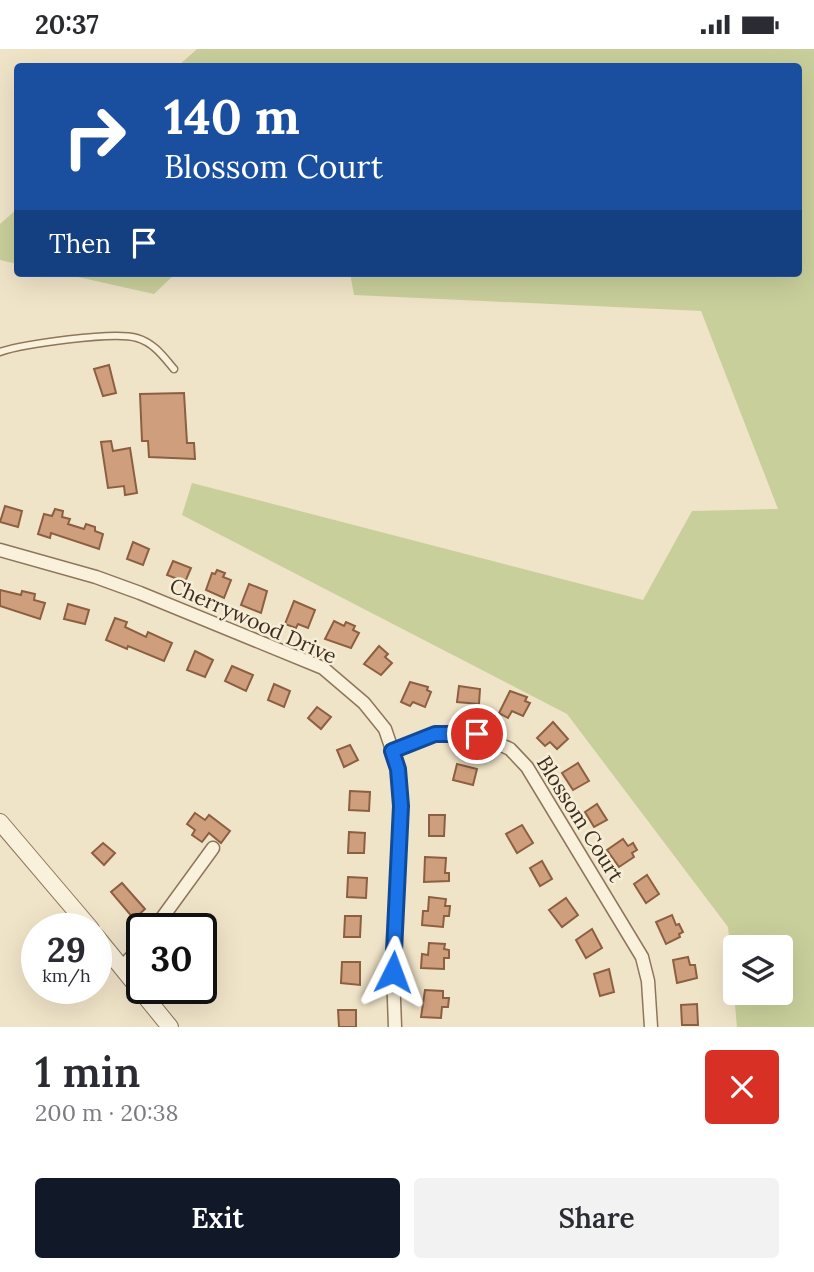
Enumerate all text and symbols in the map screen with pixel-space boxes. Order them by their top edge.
text: 20:37 [35,8,99,41]
text: 140 m [164,85,300,147]
icon: right [49,91,140,182]
text: Blossom Court [164,146,383,187]
icon: arrive [125,224,163,262]
text: Then [49,227,111,260]
street label: Cherrywood Drive [165,572,341,669]
pin [447,704,507,764]
icon: arrive [458,715,496,753]
street label: Blossom Court [531,751,630,888]
speed limit sign: 30 [126,913,217,1004]
text: 29 [47,927,86,972]
position arrow [356,935,430,1009]
map controls [723,935,793,1005]
button: layers [723,935,793,1005]
text: km/h [42,964,91,987]
text: 1 min [35,1045,140,1099]
button: close [705,1050,779,1124]
text: 200 m · 20:38 [35,1098,179,1127]
button: Exit [35,1178,400,1258]
button: Share [414,1178,779,1258]

